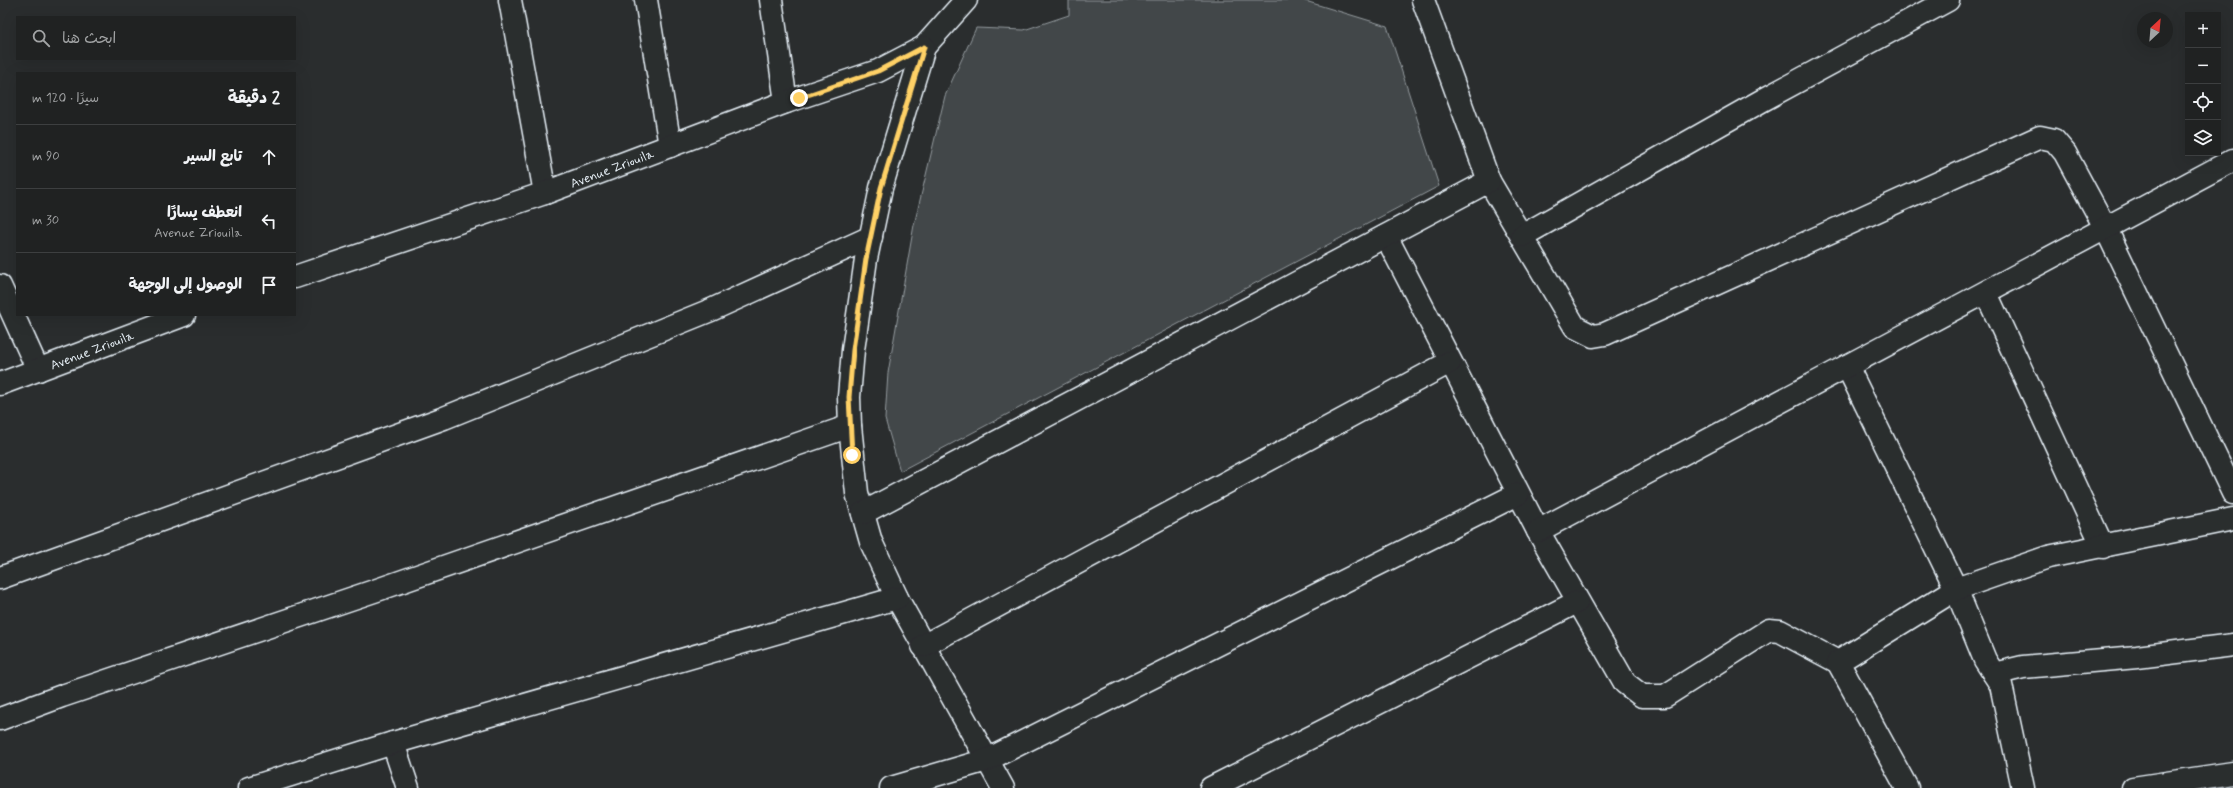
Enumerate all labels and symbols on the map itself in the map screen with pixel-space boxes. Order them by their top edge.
north arrow [2137,12,2173,48]
route end [790,89,808,107]
street label: Avenue Zriouila [568,146,656,193]
street label: Avenue Zriouila [48,328,137,374]
route start [843,446,861,464]

